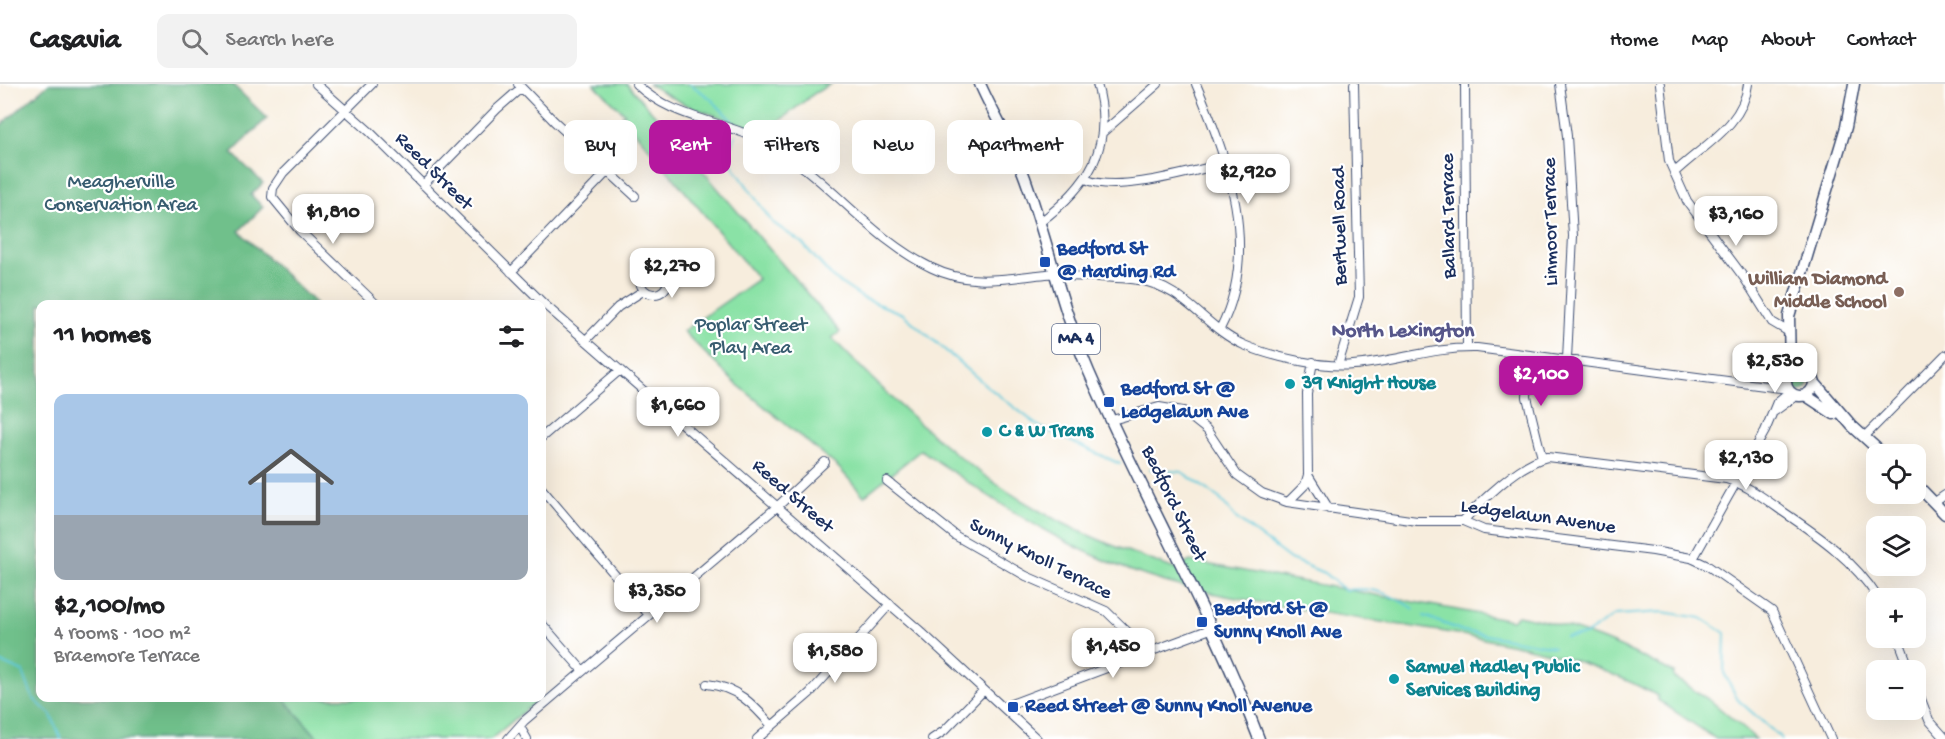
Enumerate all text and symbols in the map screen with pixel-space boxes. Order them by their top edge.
search box [157,14,577,68]
text: Casavia [30,25,121,58]
icon: search [178,25,211,58]
text: Search here [226,28,334,54]
text: Home [1610,29,1658,54]
text: Map [1691,29,1728,54]
text: About [1761,29,1814,54]
text: Contact [1847,29,1915,54]
chip: Buy [564,120,637,174]
chip: Rent [649,120,731,174]
chip: Filters [743,120,840,174]
chip: New [852,120,935,174]
chip: Apartment [947,120,1083,174]
street label: Reed Street [389,128,478,217]
street label: Ballard Terrace [1437,153,1463,280]
pin: $2,920 [1199,154,1297,205]
street label: Linmoor Terrace [1539,157,1565,286]
text: $2,920 [1220,162,1276,185]
street label: Bertwell Road [1328,164,1354,287]
park label: Meagherville Conservation Area [45,172,198,218]
pin: $1,810 [284,194,382,245]
pin: $3,160 [1687,196,1785,247]
text: $1,810 [306,202,360,225]
text: $3,160 [1708,204,1764,227]
place label: Bedford St @ Harding Rd [1056,239,1177,285]
pin: $2,270 [623,248,721,299]
marker: Bedford St @ Harding Rd [1038,255,1052,269]
text: $2,270 [644,256,700,279]
place label: William Diamond Middle School [1747,269,1889,315]
marker: William Diamond Middle School [1892,285,1906,299]
park label: Poplar Street Play Area [694,315,809,361]
icon: filters [495,320,528,353]
district label: North Lexington [1332,320,1475,345]
text: 11 homes [54,321,150,352]
road number: MA 4 [1052,324,1100,354]
pin: $2,530 [1726,343,1824,394]
text: $2,530 [1746,351,1804,374]
pin: $2,100 [1492,356,1590,407]
text: $2,100 [1513,364,1569,387]
place label: 39 Knight House [1301,373,1437,396]
marker: 39 Knight House [1283,377,1297,391]
place label: Bedford St @ Ledgelawn Ave [1120,379,1249,425]
pin: $1,660 [629,387,727,438]
text: $1,660 [651,395,705,418]
marker: Bedford St @ Ledgelawn Ave [1102,395,1116,409]
place label: C & W Trans [998,421,1095,444]
marker: C & W Trans [980,425,994,439]
icon: home [237,433,345,541]
pin: $2,130 [1697,440,1795,491]
street label: Bedford Street [1135,442,1212,567]
map controls [1866,444,1926,720]
button: locate [1866,444,1926,504]
text: $2,130 [1719,448,1773,471]
street label: Reed Street [746,455,839,540]
street label: Ledgelawn Avenue [1459,496,1618,540]
street label: Sunny Knoll Terrace [965,514,1116,606]
button: layers [1866,516,1926,576]
pin: $3,350 [608,573,706,624]
text: $3,350 [628,581,686,604]
button: + [1866,588,1926,648]
text: $2,100/mo [54,592,165,623]
place label: Bedford St @ Sunny Knoll Ave [1213,599,1342,645]
marker: Bedford St @ Sunny Knoll Ave [1195,615,1209,629]
text: 4 rooms · 100 m² [54,623,191,646]
pin: $1,450 [1064,628,1162,679]
pin: $1,580 [786,633,884,684]
text: $1,450 [1086,636,1140,659]
text: $1,580 [807,641,863,664]
text: Braemore Terrace [54,646,200,669]
place label: Samuel Hadley Public Services Building [1406,657,1581,703]
button: − [1866,660,1926,720]
marker: Samuel Hadley Public Services Building [1387,672,1401,686]
place label: Reed Street @ Sunny Knoll Avenue [1024,696,1313,719]
marker: Reed Street @ Sunny Knoll Avenue [1006,700,1020,714]

